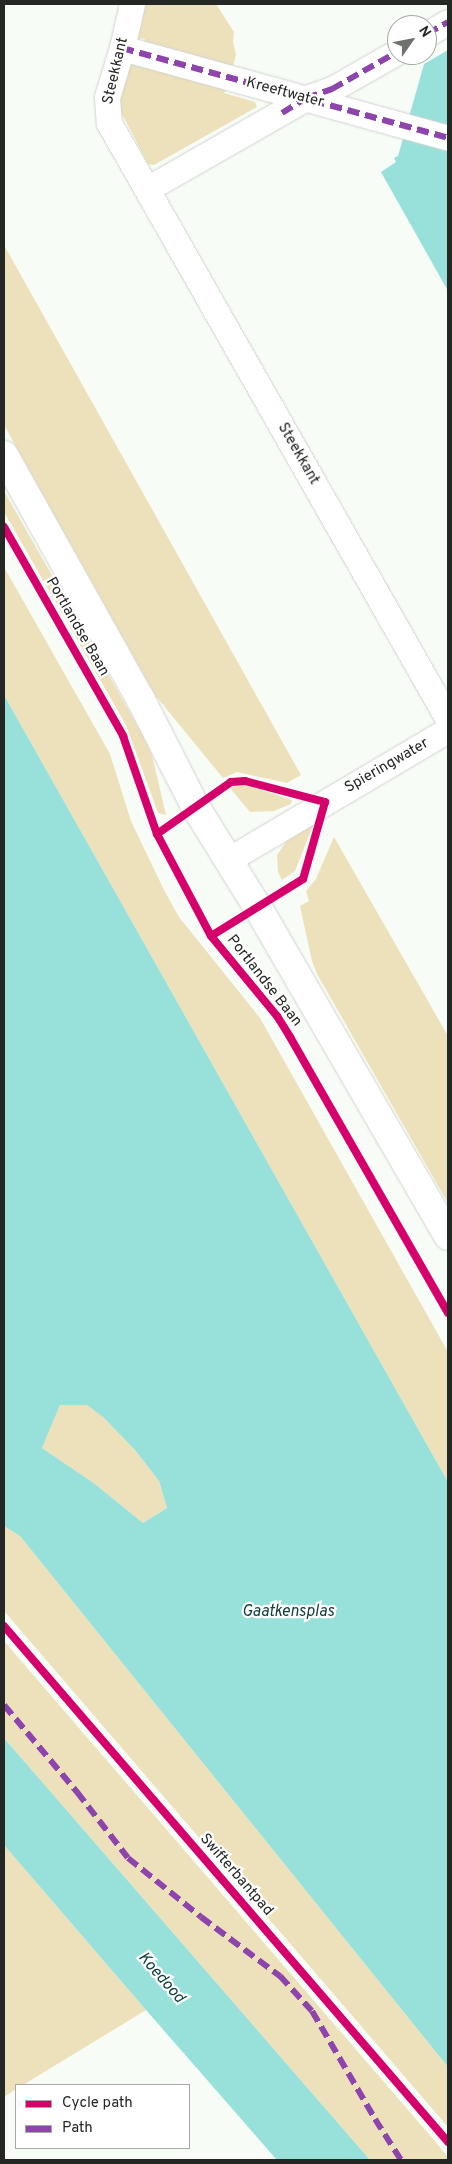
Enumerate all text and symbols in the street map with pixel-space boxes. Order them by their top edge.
north arrow [387,15,437,65]
text: N [414,23,434,41]
street label: Steekkant [100,36,132,106]
street label: Kreeftwater [244,74,326,112]
street label: Steekkant [273,420,323,488]
street label: Portlandse Baan [41,574,113,680]
street label: Spieringwater [342,735,432,797]
street label: Portlandse Baan [223,932,305,1030]
water label: Gaatkensplas [242,1602,334,1622]
street label: Swifterbantpad [195,1830,277,1920]
water label: Koedood [134,1949,188,2007]
legend [15,2084,190,2149]
text: Cycle path [62,2094,133,2113]
text: Path [62,2119,93,2138]

